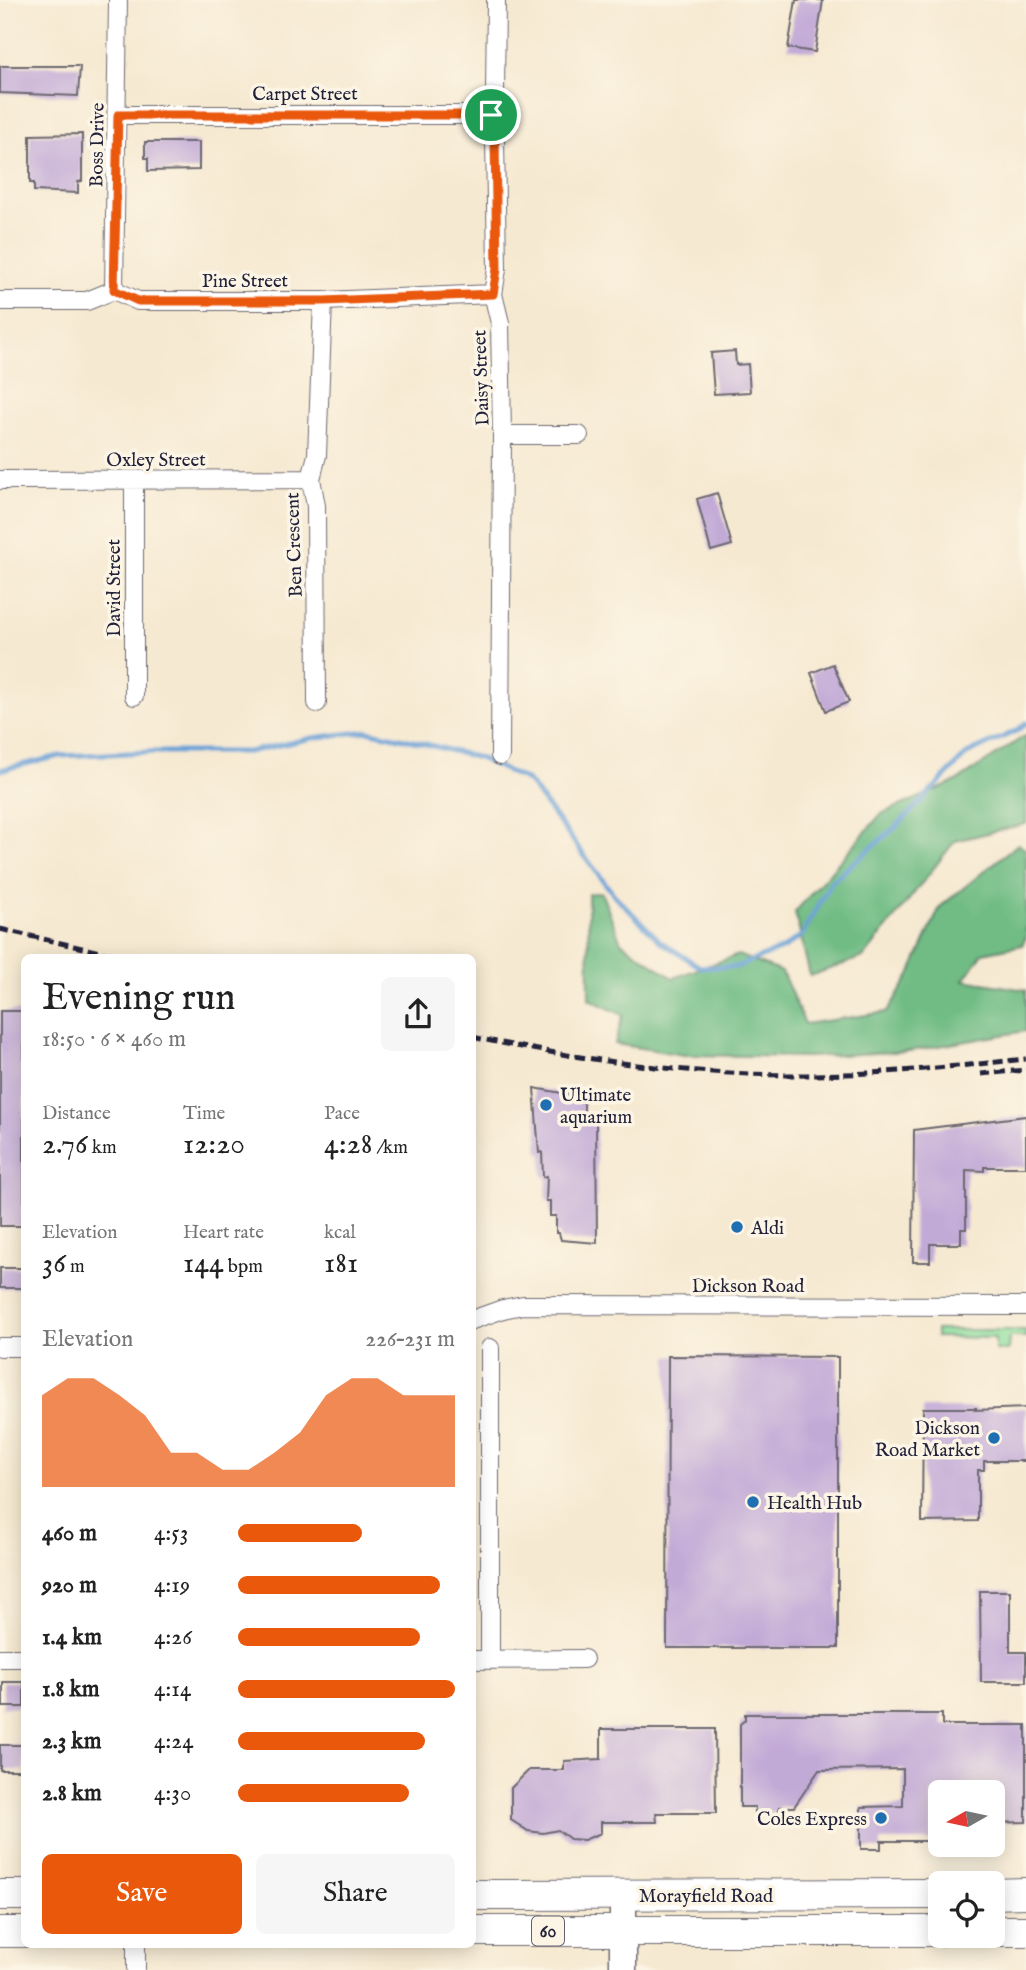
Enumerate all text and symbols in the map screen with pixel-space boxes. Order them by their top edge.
street label: Carpet Street [252,83,358,107]
pin [461,85,521,145]
icon: arrive [472,96,510,134]
street label: Boss Drive [85,102,111,188]
street label: Pine Street [202,270,289,294]
street label: Daisy Street [468,329,496,426]
street label: Oxley Street [106,449,206,473]
street label: Ben Crescent [281,492,309,598]
street label: David Street [103,538,127,637]
text: Evening run [42,975,236,1023]
button: share [381,977,455,1051]
text: 18:50 · 6 × 460 m [42,1025,186,1054]
place label: Ultimate aquarium [560,1084,632,1130]
marker: Ultimate aquarium [538,1097,554,1113]
text: Distance [42,1102,111,1126]
text: Time [183,1102,225,1126]
text: Pace [324,1102,360,1126]
text: 2.76 [42,1126,88,1164]
text: 12:20 [183,1126,245,1164]
text: 4:28 [324,1126,372,1164]
text: km [88,1136,117,1160]
text: /km [372,1136,408,1160]
place label: Aldi [750,1217,784,1241]
marker: Aldi [729,1219,745,1235]
text: Elevation [42,1221,117,1245]
text: Heart rate [183,1221,264,1245]
text: kcal [324,1221,356,1245]
text: 36 [42,1245,66,1283]
text: 144 [183,1245,224,1283]
text: 181 [324,1245,358,1283]
text: m [66,1255,85,1279]
text: bpm [224,1255,263,1279]
street label: Dickson Road [692,1275,805,1299]
text: Elevation [42,1325,133,1354]
text: 226–231 m [365,1325,455,1354]
place label: Dickson Road Market [875,1417,980,1463]
marker: Dickson Road Market [986,1430,1002,1446]
place label: Health Hub [767,1492,862,1516]
marker: Health Hub [745,1494,761,1510]
text: 460 m [42,1519,97,1548]
text: 4:53 [154,1519,188,1548]
text: 920 m [42,1571,97,1600]
text: 4:19 [154,1571,190,1600]
text: 1.4 km [42,1623,102,1652]
text: 4:26 [154,1623,192,1652]
text: 1.8 km [42,1675,100,1704]
text: 4:14 [154,1675,191,1704]
text: 2.3 km [42,1727,101,1756]
text: 4:24 [154,1727,193,1756]
text: 2.8 km [42,1779,102,1808]
text: 4:30 [154,1779,191,1808]
north arrow [928,1780,1004,1857]
map controls [928,1780,1005,1948]
place label: Coles Express [757,1808,867,1832]
marker: Coles Express [873,1810,889,1826]
button: Save [42,1854,242,1934]
button: Share [256,1854,455,1934]
button: locate [928,1871,1005,1948]
street label: Morayfield Road [639,1885,774,1909]
road number: 60 [532,1916,564,1945]

